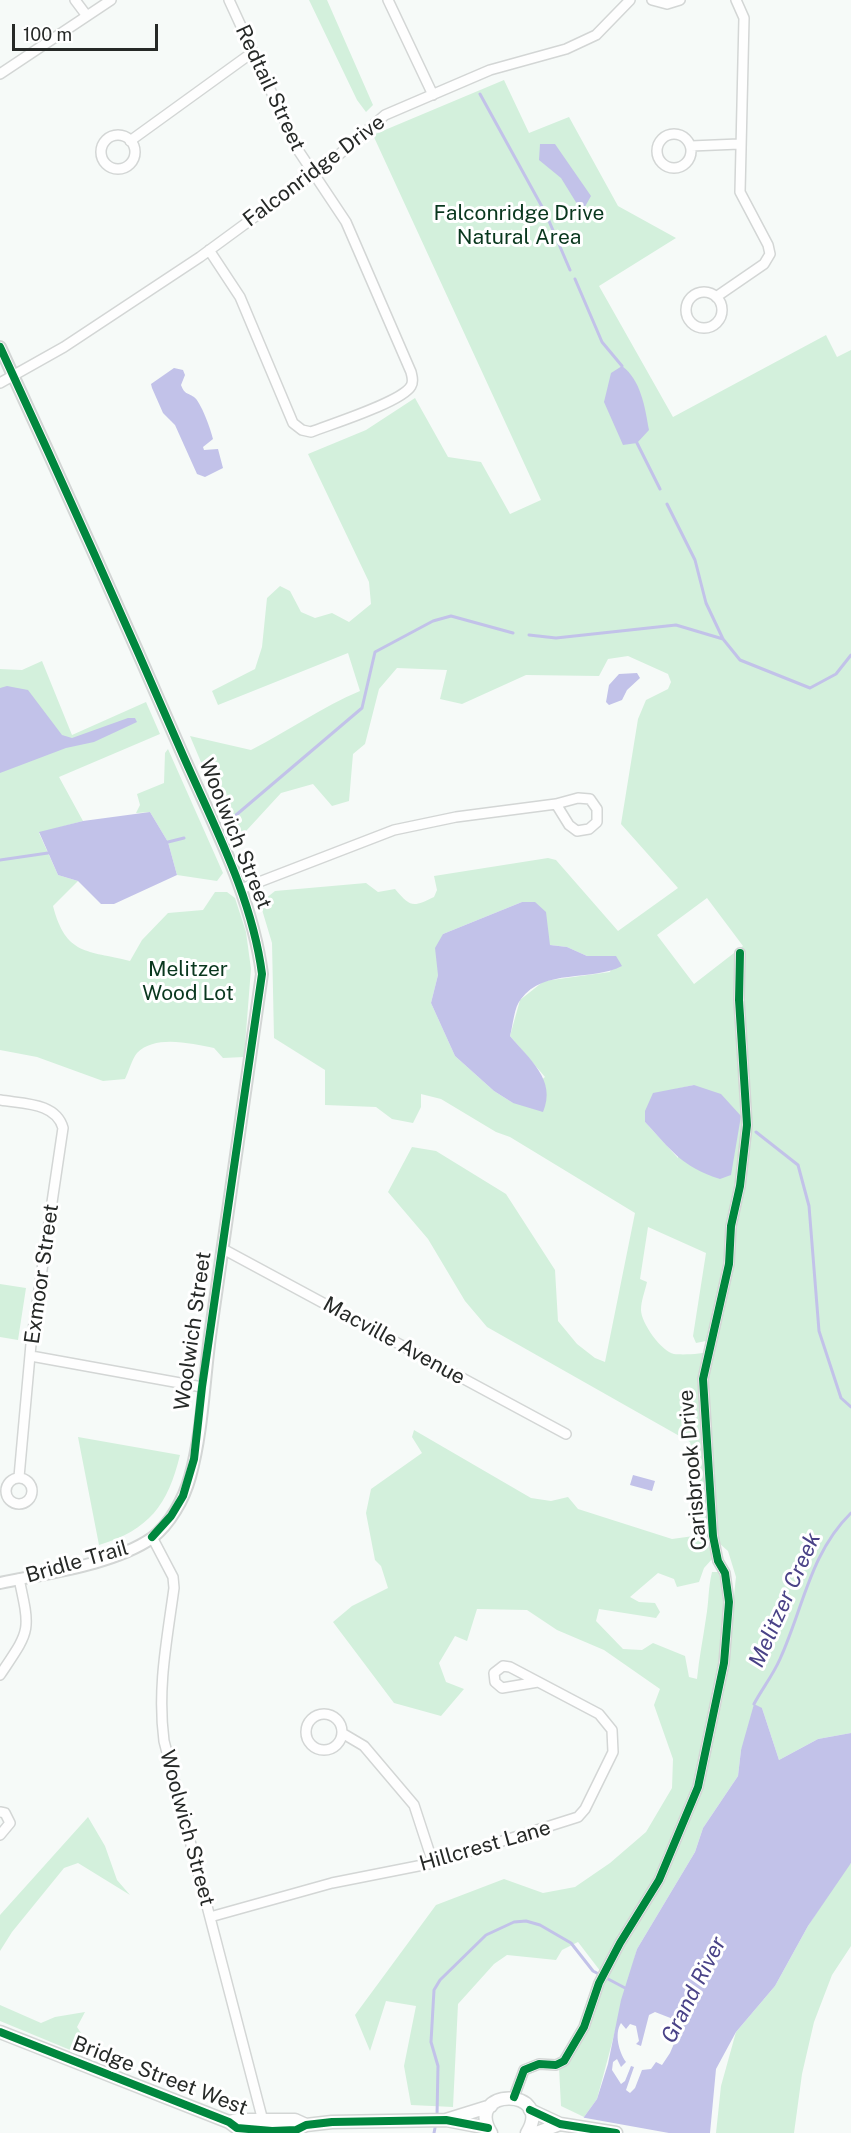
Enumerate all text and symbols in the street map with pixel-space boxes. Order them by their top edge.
scale bar [15,12,160,50]
street label: Redtail Street [230,21,310,155]
text: 100 m [23,24,72,45]
street label: Falconridge Drive [238,110,390,232]
park label: Falconridge Drive Natural Area [434,201,604,251]
street label: Woolwich Street [193,755,277,913]
park label: Melitzer Wood Lot [142,957,234,1007]
street label: Exmoor Street [20,1202,64,1346]
street label: Woolwich Street [169,1250,217,1412]
street label: Macville Avenue [319,1292,469,1390]
street label: Carisbrook Drive [673,1388,713,1552]
water label: Melitzer Creek [743,1528,827,1672]
street label: Bridle Trail [23,1535,131,1589]
street label: Woolwich Street [154,1747,220,1909]
street label: Hillcrest Lane [416,1815,554,1877]
water label: Grand River [656,1932,732,2048]
street label: Bridge Street West [69,2031,251,2121]

